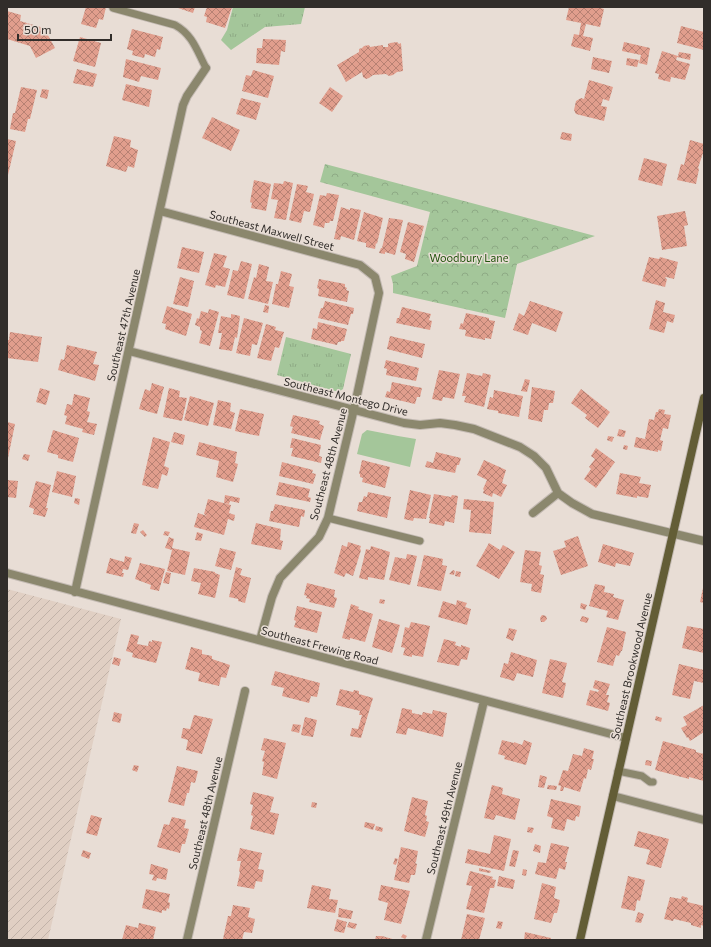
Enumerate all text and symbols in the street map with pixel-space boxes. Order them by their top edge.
scale bar [18,16,111,42]
text: 50 m [24,22,52,36]
street label: Southeast Maxwell Street [208,207,336,253]
park label: Woodbury Lane [430,251,509,264]
street label: Southeast 47th Avenue [104,267,142,382]
street label: Southeast Montego Drive [282,374,410,418]
street label: Southeast 48th Avenue [307,406,349,522]
street label: Southeast Brookwood Avenue [608,591,654,741]
street label: Southeast Frewing Road [260,623,380,667]
street label: Southeast 48th Avenue [186,755,224,871]
street label: Southeast 49th Avenue [424,760,464,876]

